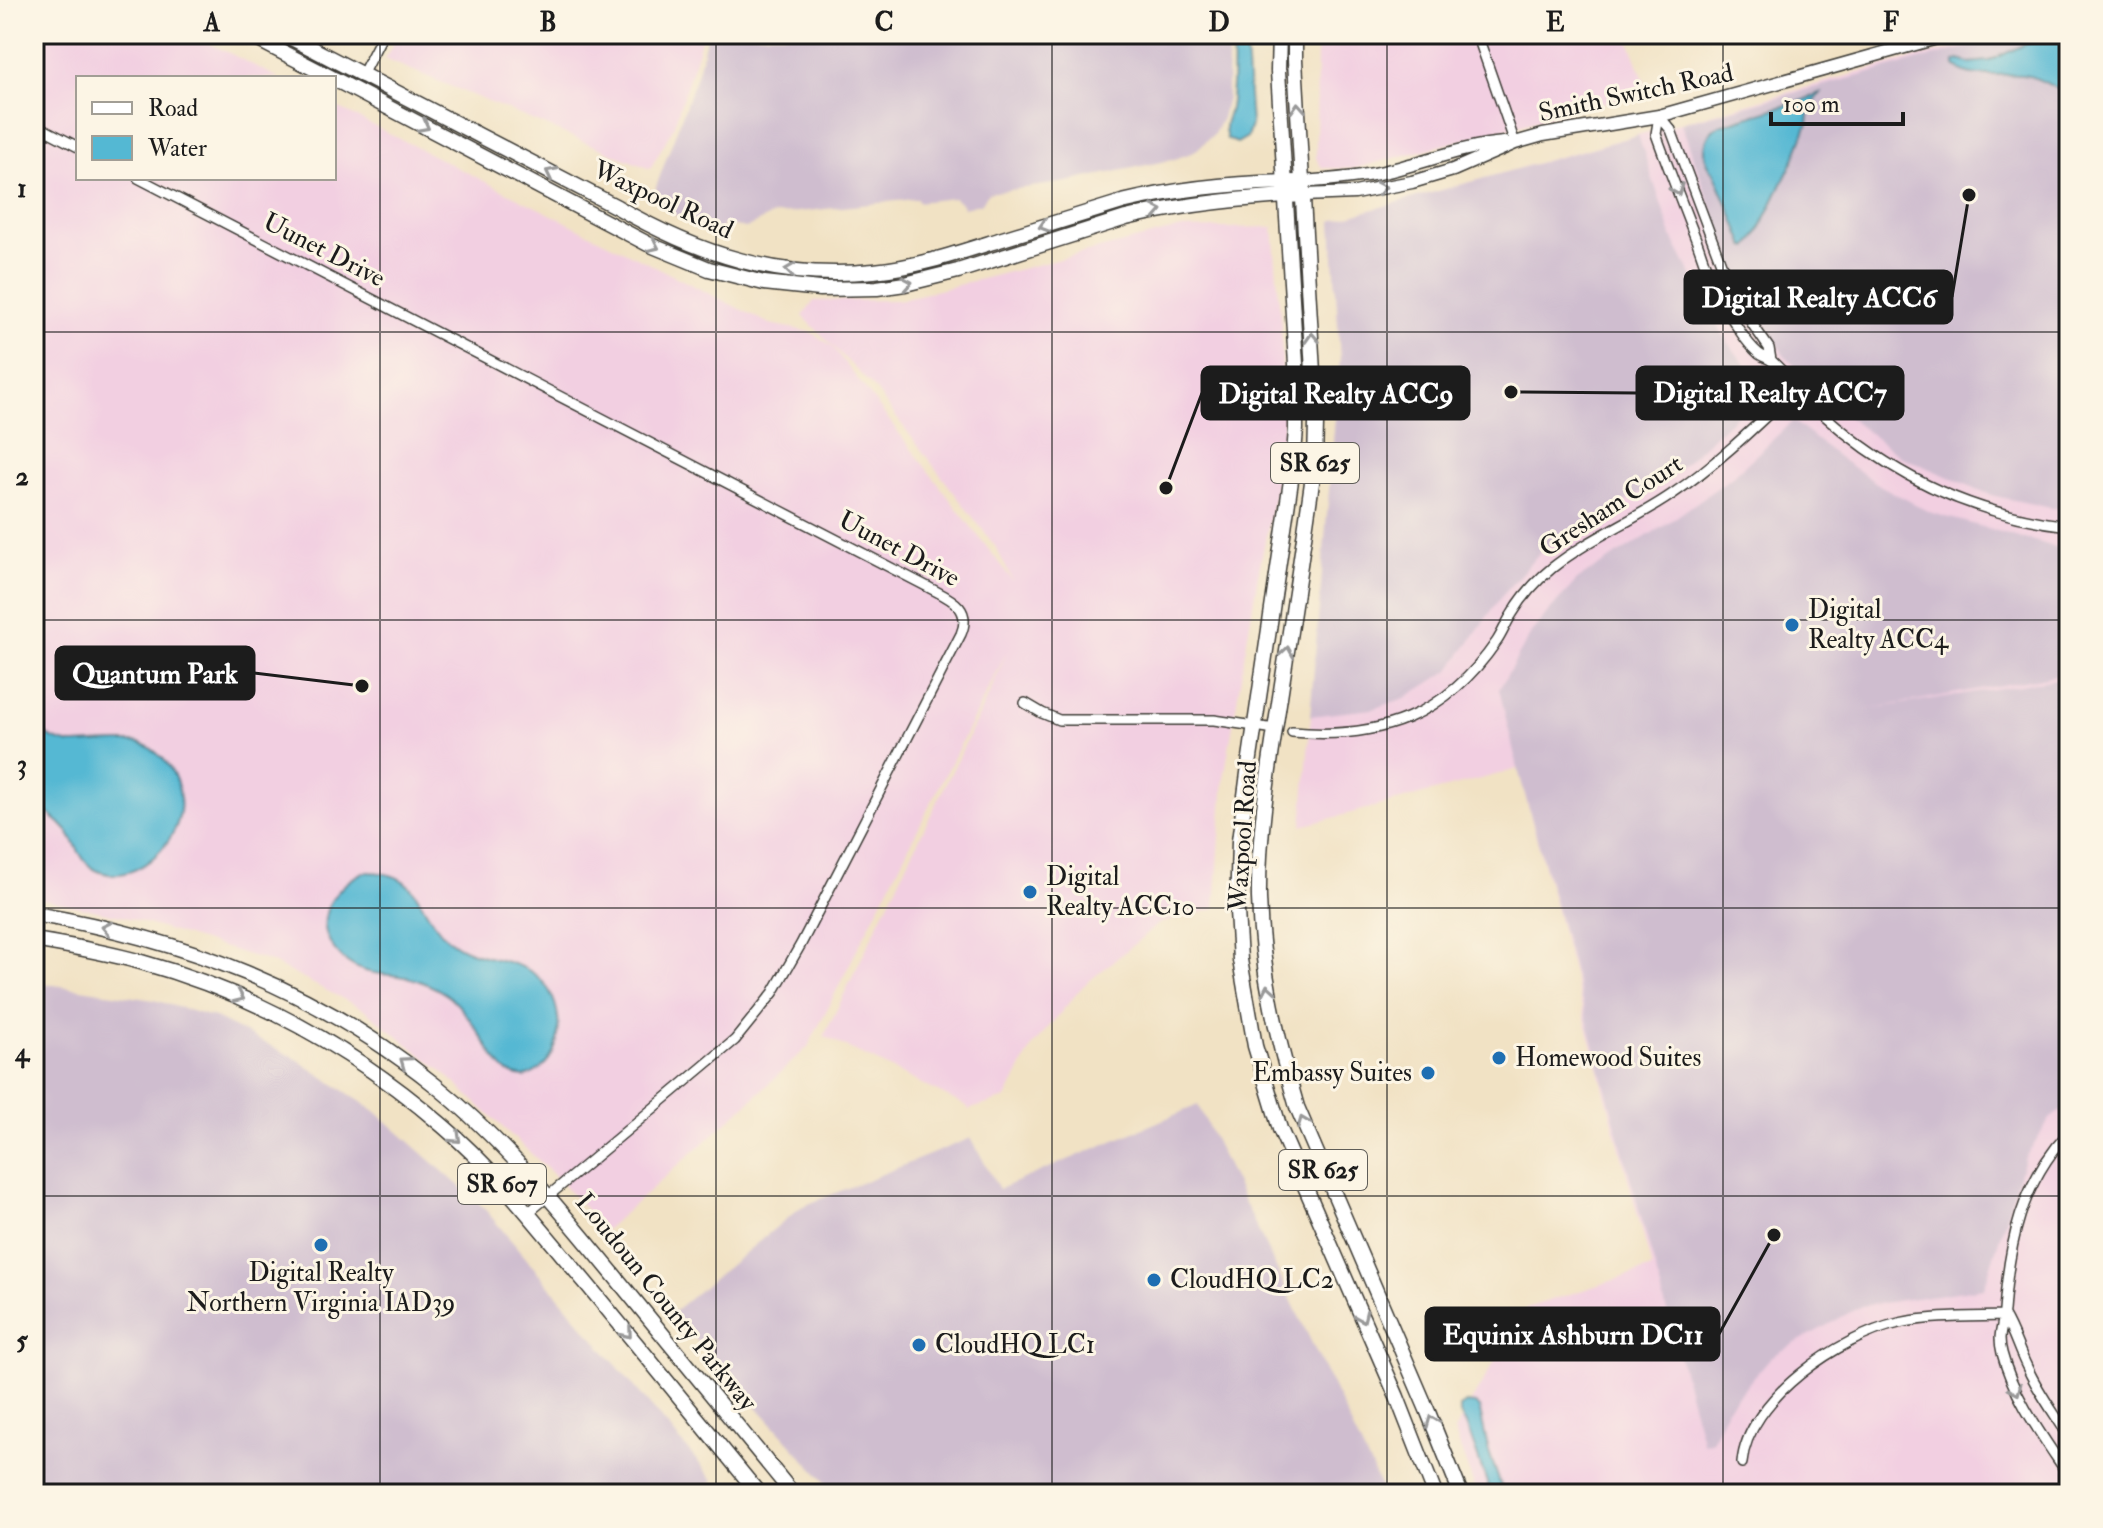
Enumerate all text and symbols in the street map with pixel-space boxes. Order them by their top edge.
text: A [203,7,221,39]
text: B [539,7,557,39]
text: C [874,7,894,39]
text: D [1208,7,1230,39]
text: E [1546,7,1565,39]
text: F [1883,7,1900,39]
street label: Smith Switch Road [1536,57,1736,129]
legend [76,76,336,180]
scale bar [1771,76,1903,126]
text: 100 m [1783,89,1840,120]
text: Road [148,93,198,124]
one-way arrow [1290,101,1307,114]
one-way arrow [416,117,430,132]
text: Water [147,133,207,164]
street label: Waxpool Road [587,153,738,247]
one-way arrow [545,167,560,183]
text: 1 [17,173,27,205]
one-way arrow [1374,181,1388,198]
one-way arrow [1667,182,1684,196]
one-way arrow [1150,203,1163,220]
street label: Uunet Drive [258,206,390,294]
one-way arrow [1038,217,1052,233]
one-way arrow [646,236,661,252]
one-way arrow [783,262,797,279]
callout: Digital Realty ACC6 [1685,271,1952,323]
one-way arrow [900,275,914,292]
text: Digital Realty ACC6 [1702,281,1938,316]
one-way arrow [1304,331,1321,344]
callout: Digital Realty ACC9 [1202,367,1469,419]
callout: Digital Realty ACC7 [1637,367,1903,419]
text: Digital Realty ACC7 [1653,376,1887,411]
text: Digital Realty ACC9 [1218,377,1454,412]
road number: SR 625 [1271,443,1359,483]
street label: Gresham Court [1533,448,1689,564]
text: 2 [15,461,29,493]
street label: Uunet Drive [833,504,965,594]
place label: Digital Realty ACC4 [1808,594,1949,656]
marker: Digital Realty ACC4 [1783,616,1801,634]
one-way arrow [1278,645,1295,659]
callout: Quantum Park [56,647,254,699]
text: Quantum Park [72,657,239,692]
text: 3 [17,749,27,781]
street label: Waxpool Road [1222,759,1265,913]
place label: Digital Realty ACC10 [1046,861,1195,923]
marker: Digital Realty ACC10 [1021,883,1039,901]
one-way arrow [101,920,114,937]
one-way arrow [1260,983,1277,997]
one-way arrow [231,987,245,1003]
text: 4 [14,1037,31,1069]
place label: Homewood Suites [1515,1042,1701,1074]
marker: Homewood Suites [1490,1049,1508,1067]
place label: Embassy Suites [1252,1057,1412,1089]
one-way arrow [399,1058,414,1072]
marker: Embassy Suites [1419,1064,1437,1082]
one-way arrow [1297,1116,1313,1130]
one-way arrow [446,1128,461,1142]
road number: SR 625 [1279,1150,1367,1190]
road number: SR 607 [458,1164,546,1204]
street label: Loudoun County Parkway [568,1187,764,1418]
marker: Digital Realty Northern Virginia IAD39 [312,1236,330,1254]
place label: Digital Realty Northern Virginia IAD39 [187,1257,455,1319]
place label: CloudHQ LC2 [1170,1264,1334,1296]
marker: CloudHQ LC2 [1145,1271,1163,1289]
callout: Equinix Ashburn DC11 [1426,1308,1719,1360]
one-way arrow [1352,1309,1368,1324]
text: Equinix Ashburn DC11 [1443,1318,1704,1353]
one-way arrow [617,1324,632,1338]
text: 5 [16,1325,28,1357]
place label: CloudHQ LC1 [935,1329,1095,1361]
marker: CloudHQ LC1 [910,1336,928,1354]
one-way arrow [2006,1382,2022,1396]
one-way arrow [1426,1415,1442,1429]

